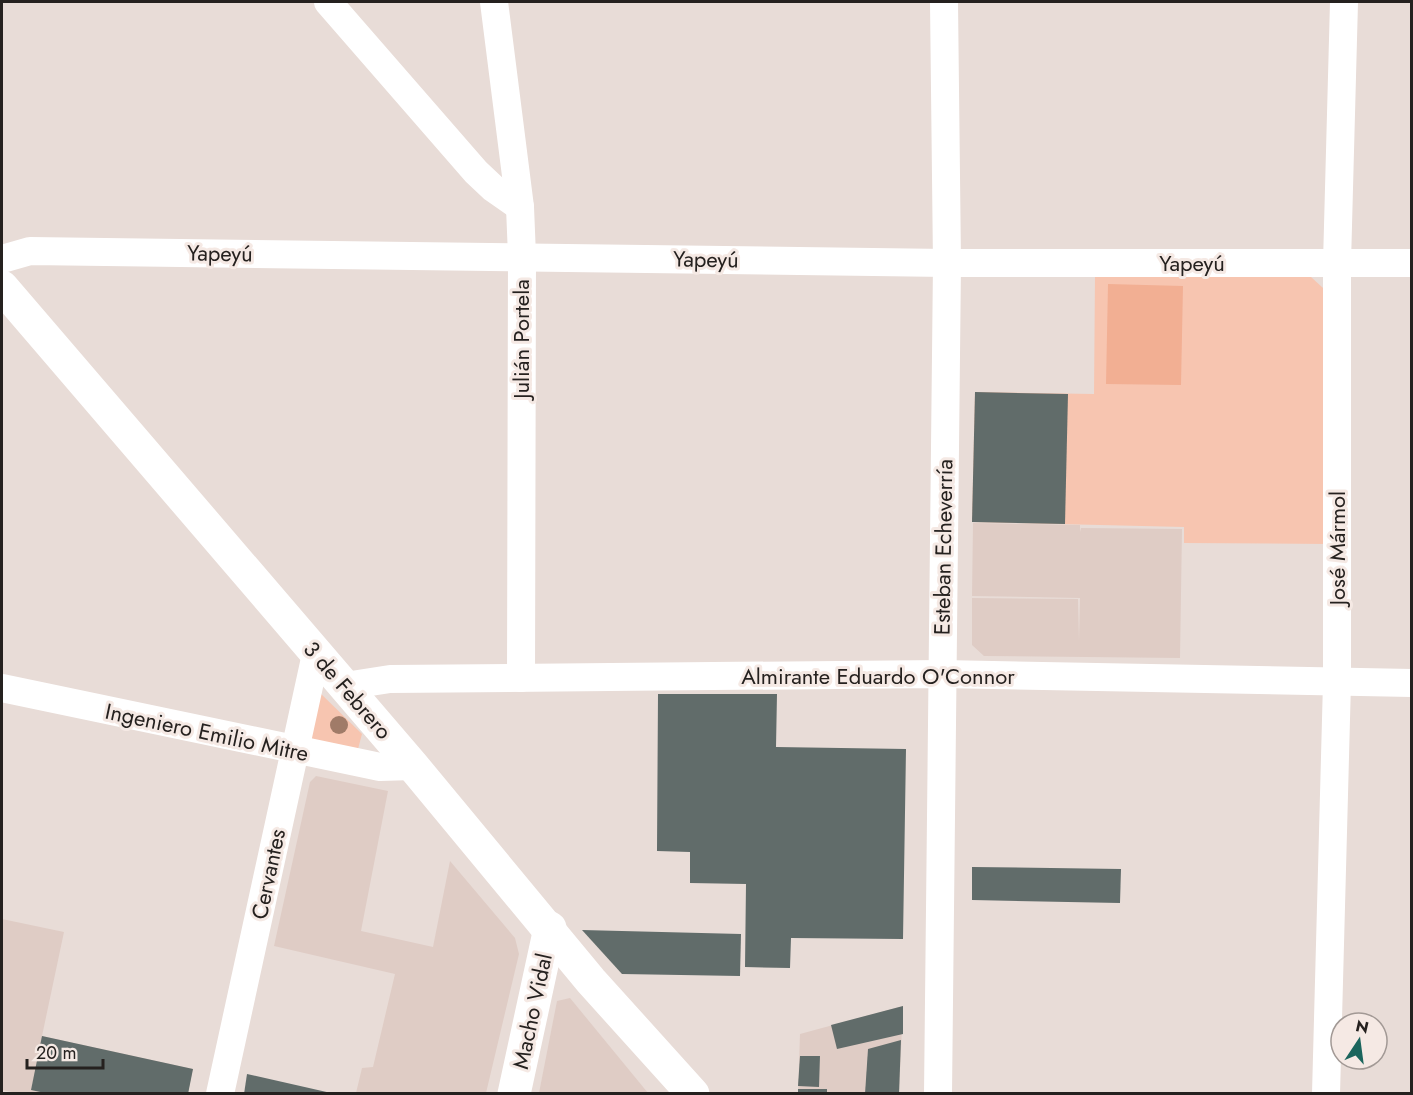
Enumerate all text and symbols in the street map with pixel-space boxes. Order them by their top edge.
street label: Yapeyú [187,236,253,270]
street label: Yapeyú [673,242,739,276]
street label: Yapeyú [1159,247,1225,279]
street label: Julián Portela [505,279,537,402]
street label: Esteban Echeverría [925,459,961,635]
street label: José Mármol [1321,491,1353,608]
street label: 3 de Febrero [296,634,400,746]
street label: Almirante Eduardo O'Connor [741,660,1015,692]
street label: Ingeniero Emilio Mitre [102,695,312,769]
street label: Cervantes [243,826,293,922]
street label: Macho Vidal [504,950,560,1072]
north arrow [1329,1011,1389,1071]
text: N [1353,1014,1371,1040]
scale bar [27,1032,104,1070]
text: 20 m [36,1040,76,1066]

